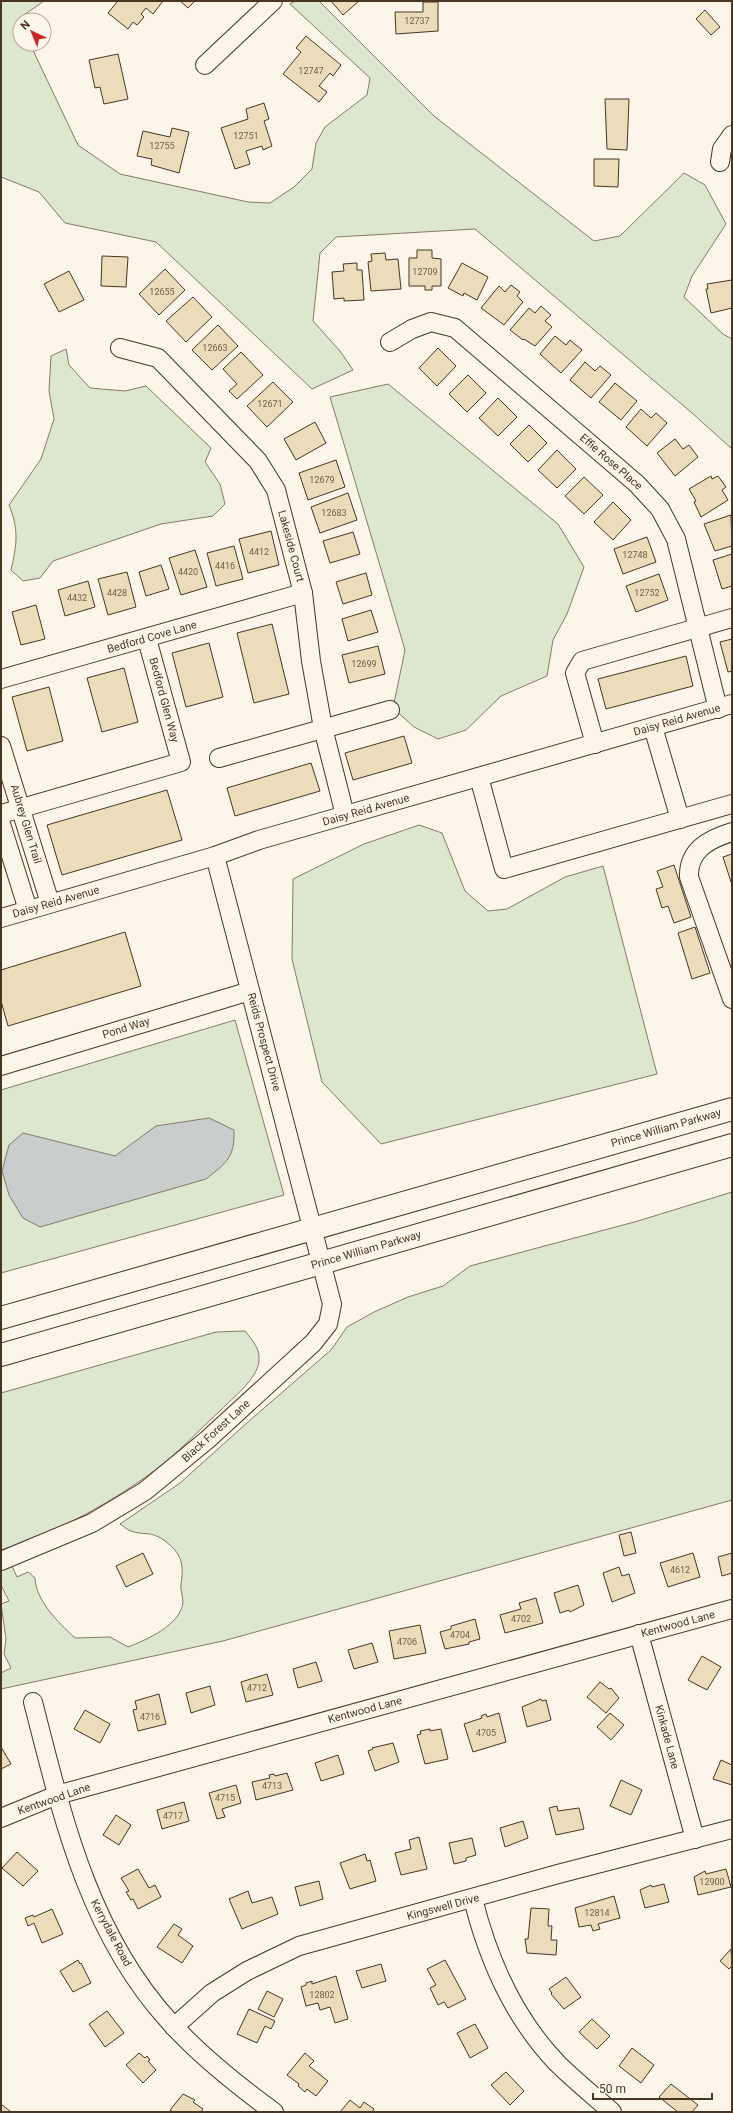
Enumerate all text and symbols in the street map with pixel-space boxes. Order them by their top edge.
north arrow [12,12,52,52]
house number: 12737 [404,16,430,26]
text: N [18,18,33,33]
house number: 12747 [298,66,324,76]
house number: 12751 [233,131,259,141]
house number: 12755 [149,141,175,151]
house number: 12709 [412,267,438,277]
house number: 12655 [149,287,175,297]
house number: 12663 [202,343,228,353]
house number: 12671 [257,399,283,409]
street label: Effie Rose Place [577,431,645,493]
house number: 12679 [309,475,335,485]
house number: 12683 [321,508,347,518]
street label: Lakeside Court [275,509,307,584]
house number: 4412 [249,547,269,557]
house number: 12748 [622,550,648,560]
house number: 4416 [215,561,235,571]
house number: 4420 [178,567,198,577]
house number: 4428 [107,588,127,598]
house number: 12752 [634,588,660,598]
house number: 4432 [67,593,87,603]
street label: Bedford Cove Lane [106,618,198,656]
street label: Bedford Glen Way [146,656,182,744]
house number: 12699 [351,659,377,669]
street label: Daisy Reid Avenue [632,701,722,739]
street label: Aubrey Glen Trail [8,783,44,865]
street label: Daisy Reid Avenue [321,791,411,829]
street label: Daisy Reid Avenue [11,883,101,921]
street label: Reids Prospect Drive [245,991,283,1093]
street label: Pond Way [101,1014,152,1041]
street label: Prince William Parkway [609,1106,723,1150]
street label: Prince William Parkway [309,1228,423,1272]
street label: Black Forest Lane [179,1397,253,1465]
house number: 4612 [670,1565,690,1575]
street label: Kentwood Lane [640,1608,716,1640]
house number: 4702 [511,1614,531,1624]
house number: 4704 [450,1630,470,1640]
house number: 4706 [397,1637,417,1647]
house number: 4712 [247,1683,267,1693]
street label: Kentwood Lane [327,1694,403,1726]
street label: Kinkade Lane [652,1704,682,1771]
house number: 4716 [140,1712,160,1722]
house number: 4705 [476,1728,496,1738]
street label: Kentwood Lane [16,1780,92,1817]
house number: 4713 [262,1781,282,1791]
house number: 4715 [215,1793,235,1803]
house number: 4717 [163,1811,183,1821]
house number: 12900 [699,1877,725,1887]
street label: Kingswell Drive [405,1891,481,1923]
street label: Kerrydale Road [88,1897,134,1969]
house number: 12814 [584,1908,610,1918]
house number: 12802 [309,1990,335,2000]
scale bar [593,2075,712,2101]
text: 50 m [599,2082,626,2096]

